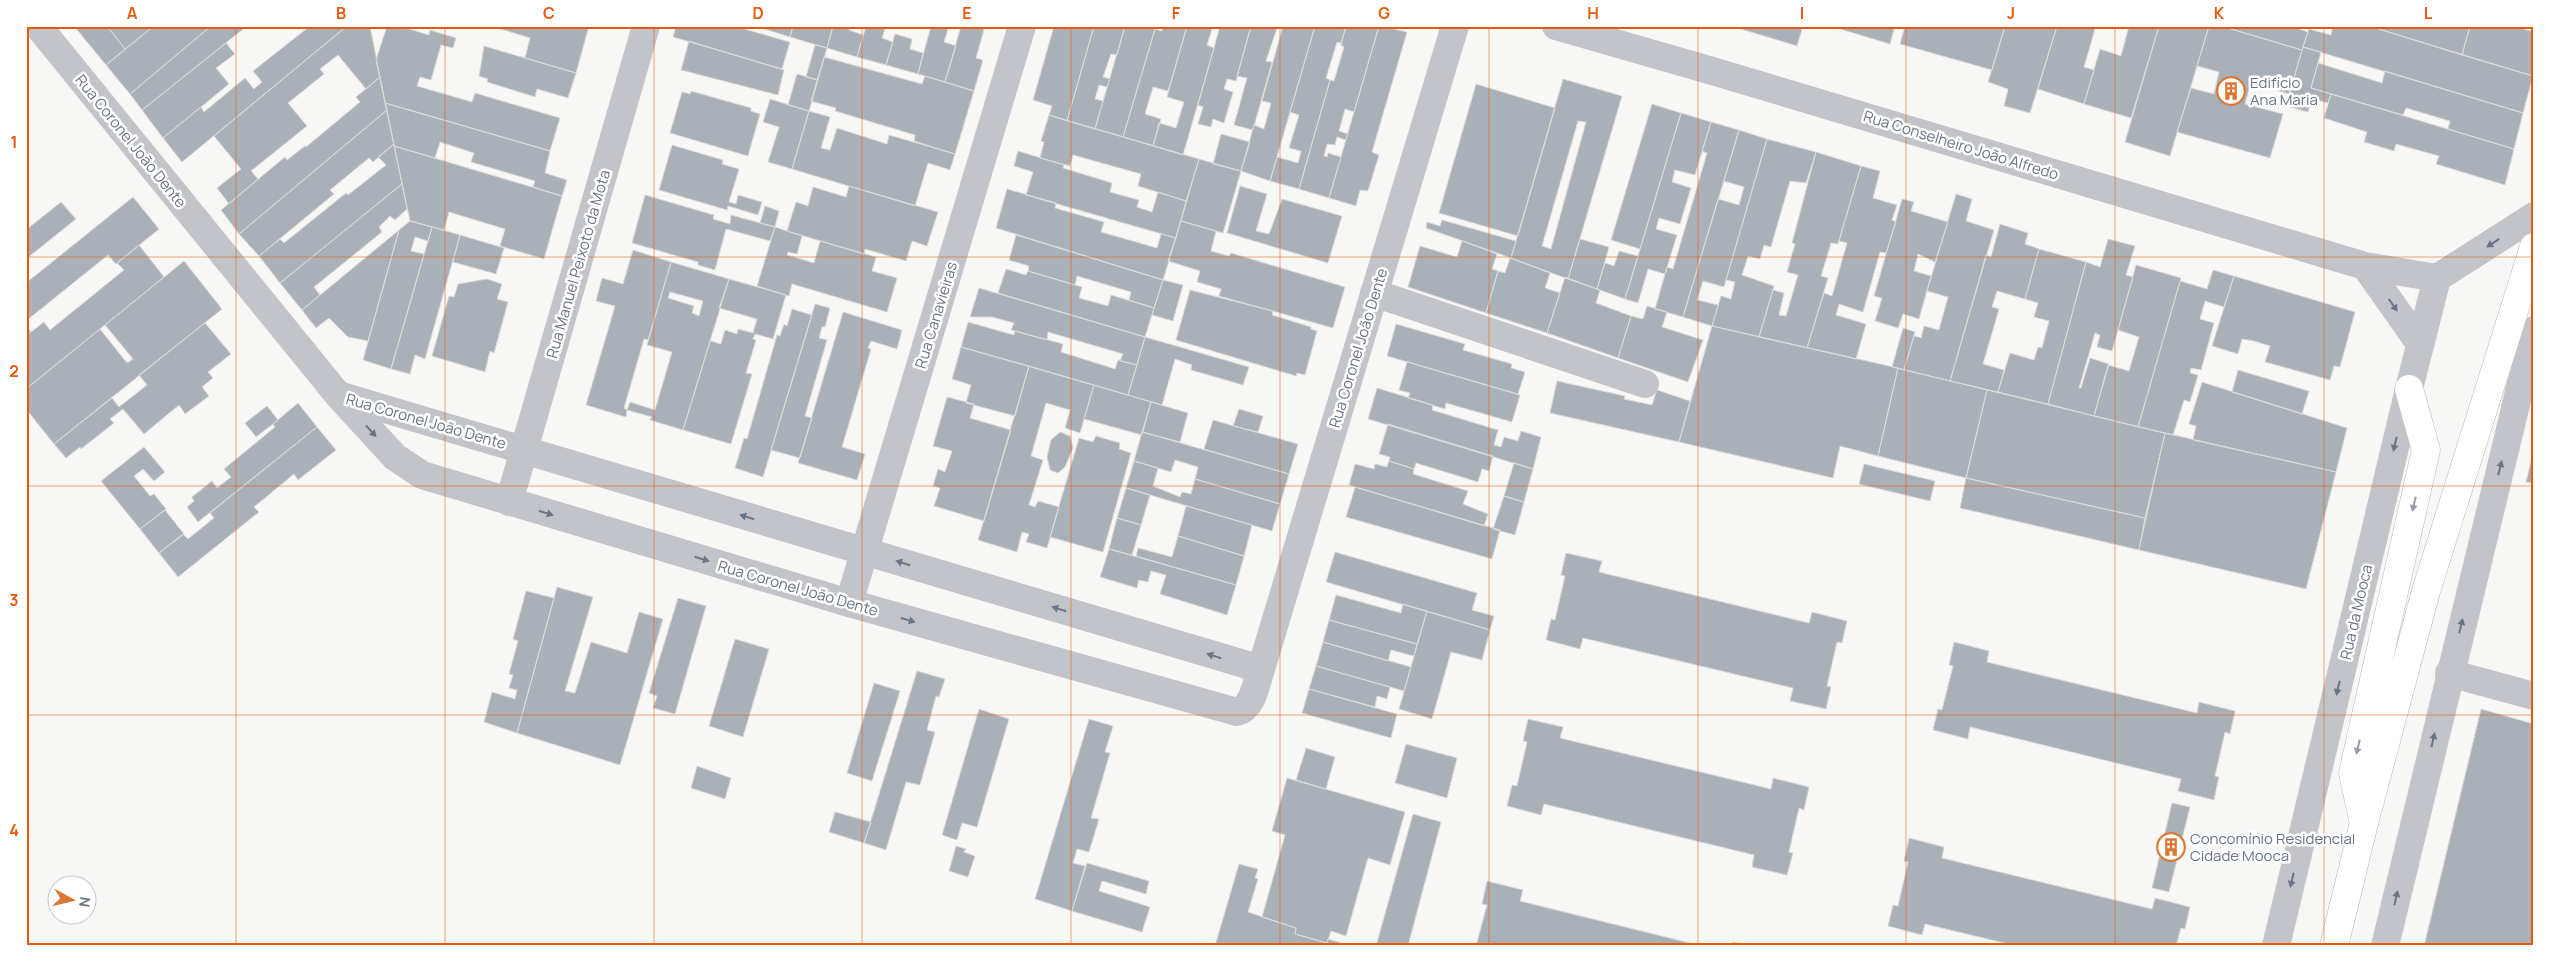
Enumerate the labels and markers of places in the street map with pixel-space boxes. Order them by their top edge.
place label: Edifício Ana Maria [2250,72,2318,110]
building icon: Edifício Ana Maria [2216,76,2246,106]
place label: Concomínio Residencial Cidade Mooca [2190,828,2355,866]
building icon: Concomínio Residencial Cidade Mooca [2156,832,2186,862]

